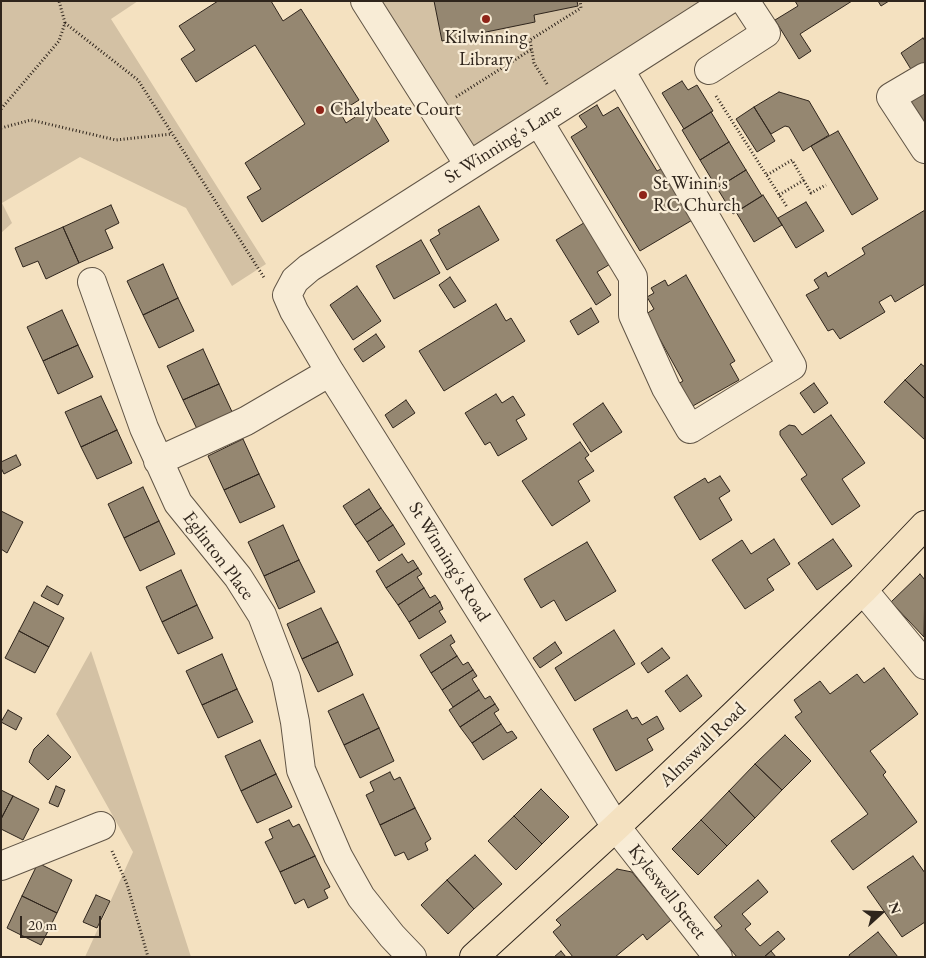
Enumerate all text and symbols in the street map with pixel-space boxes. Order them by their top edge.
marker: Kilwinning Library [480,13,492,25]
place label: Kilwinning Library [445,27,527,71]
place label: Chalybeate Court [330,99,461,121]
street label: St Winning's Lane [440,99,566,189]
marker: Chalybeate Court [314,104,326,116]
place label: St Winin's RC Church [653,173,741,217]
marker: St Winin's RC Church [637,189,649,201]
street label: St Winning's Road [403,498,495,626]
street label: Eglinton Place [177,507,259,605]
street label: Almswall Road [655,698,751,792]
street label: Kyleswell Street [623,840,711,944]
north arrow [856,888,906,938]
text: N [885,899,905,916]
scale bar [22,906,104,938]
text: 20 m [28,915,57,934]

